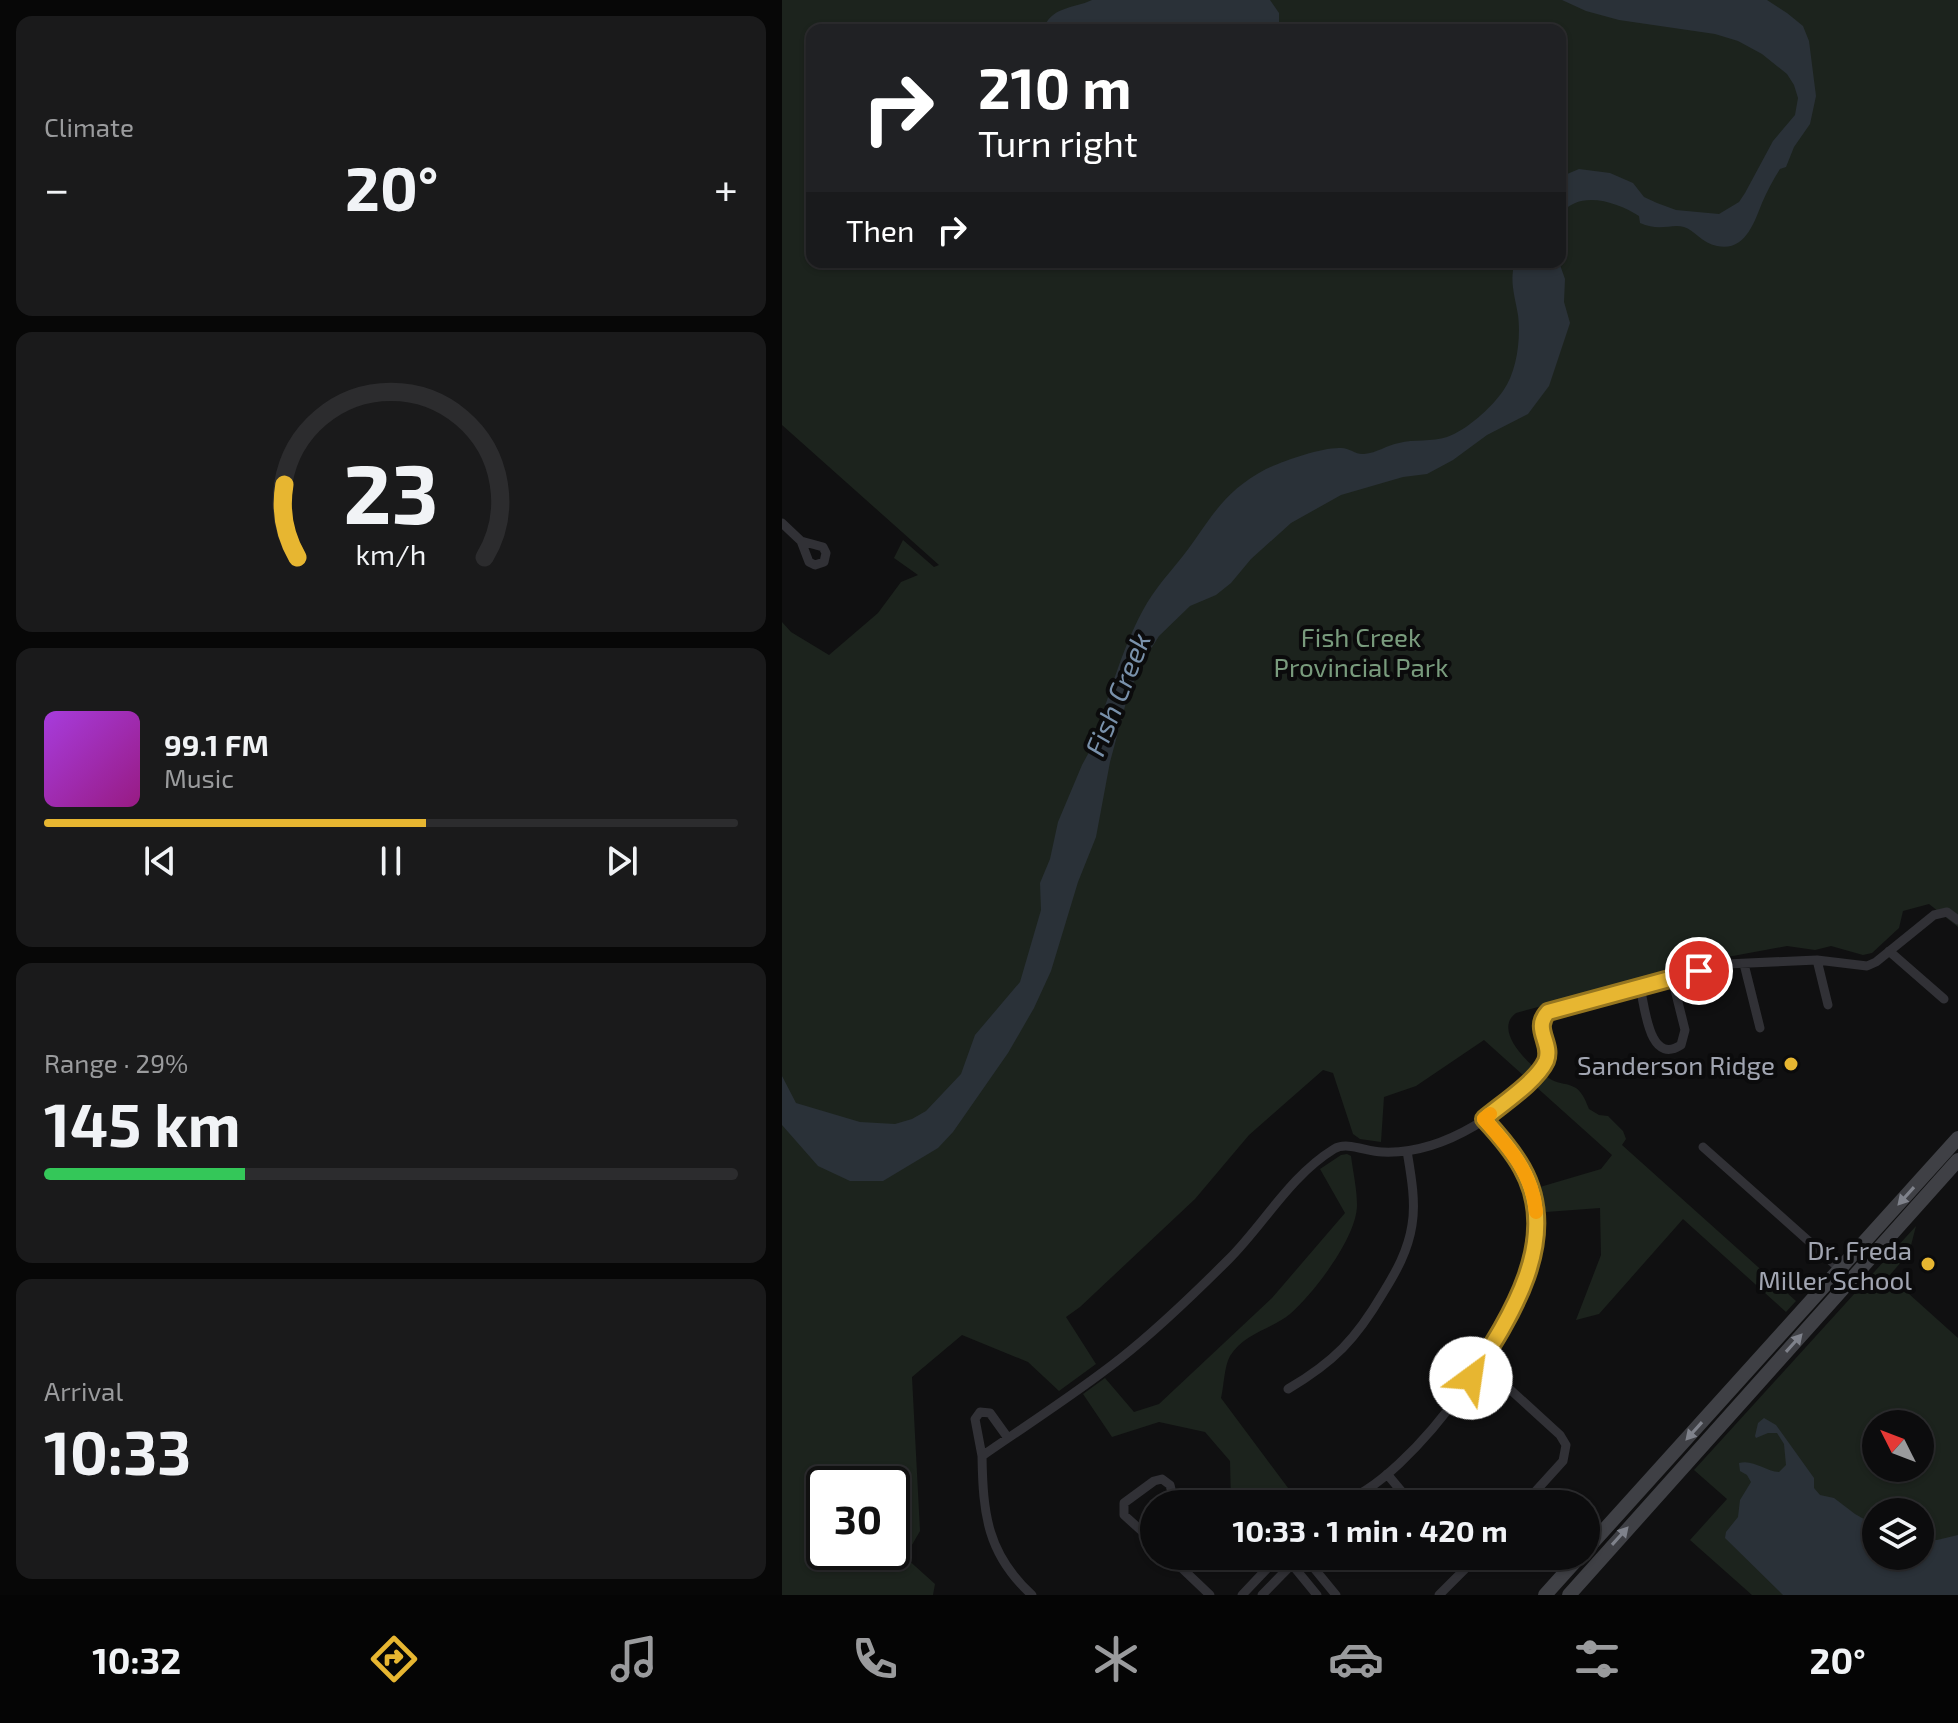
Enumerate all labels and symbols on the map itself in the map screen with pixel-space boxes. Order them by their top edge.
park label: Fish Creek Provincial Park [1274,621,1448,682]
water label: Fish Creek [1077,627,1157,761]
pin [1665,937,1733,1005]
place label: Sanderson Ridge [1577,1049,1775,1080]
marker: Sanderson Ridge [1782,1055,1800,1073]
one-way arrow [1897,1186,1915,1205]
place label: Dr. Freda Miller School [1758,1234,1912,1295]
marker: Dr. Freda Miller School [1919,1255,1937,1273]
one-way arrow [1785,1333,1802,1353]
position arrow [1429,1336,1513,1420]
north arrow [1862,1410,1934,1482]
one-way arrow [1686,1421,1704,1440]
speed limit sign: 30 [806,1466,910,1570]
one-way arrow [1611,1527,1629,1546]

